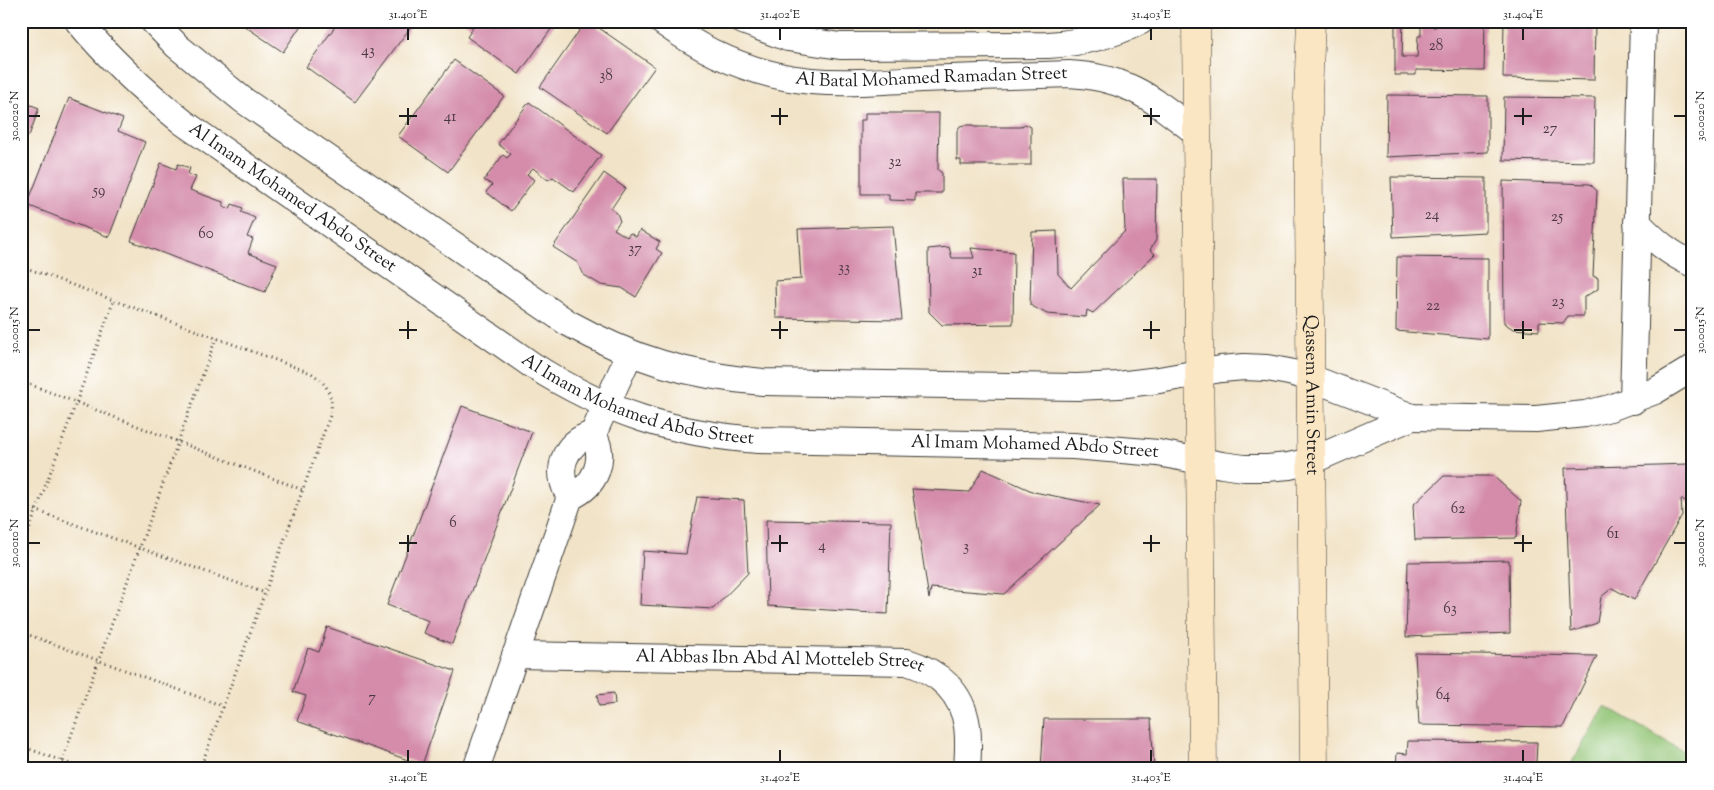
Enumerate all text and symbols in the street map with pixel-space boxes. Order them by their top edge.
text: 31.401°E [389,6,428,24]
text: 31.402°E [760,6,801,24]
text: 31.403°E [1131,6,1171,24]
text: 31.404°E [1503,6,1544,24]
house number: 28 [1429,36,1443,57]
house number: 43 [361,41,375,62]
street label: Al Batal Mohamed Ramadan Street [794,61,1068,95]
house number: 38 [599,66,613,87]
text: 30.0020°N [6,90,24,141]
text: 30.0020°N [1692,90,1710,141]
house number: 41 [444,107,456,128]
street label: Al Imam Mohamed Abdo Street [183,117,401,280]
house number: 27 [1543,119,1558,140]
house number: 32 [888,152,902,173]
house number: 59 [92,181,105,202]
house number: 24 [1425,205,1440,226]
house number: 25 [1551,207,1563,228]
house number: 60 [198,224,214,245]
house number: 37 [628,239,642,260]
house number: 33 [838,258,850,279]
house number: 31 [971,261,983,282]
house number: 23 [1551,292,1565,313]
house number: 22 [1426,296,1440,317]
text: 30.0015°N [6,306,24,353]
text: 30.0015°N [1692,306,1710,353]
street label: Qassem Amin Street [1297,315,1324,475]
street label: Al Imam Mohamed Abdo Street [515,348,755,453]
street label: Al Imam Mohamed Abdo Street [911,430,1160,466]
house number: 62 [1451,499,1465,520]
house number: 6 [449,513,457,534]
text: 30.0010°N [6,518,24,567]
text: 30.0010°N [1692,518,1710,567]
house number: 61 [1607,524,1619,545]
house number: 4 [818,536,826,557]
house number: 3 [963,537,969,558]
house number: 63 [1443,599,1457,620]
street label: Al Abbas Ibn Abd Al Motteleb Street [635,644,929,680]
house number: 64 [1436,685,1451,706]
house number: 7 [368,688,376,709]
text: 31.401°E [389,769,428,787]
text: 31.402°E [760,769,801,787]
text: 31.403°E [1131,769,1171,787]
text: 31.404°E [1503,769,1544,787]

